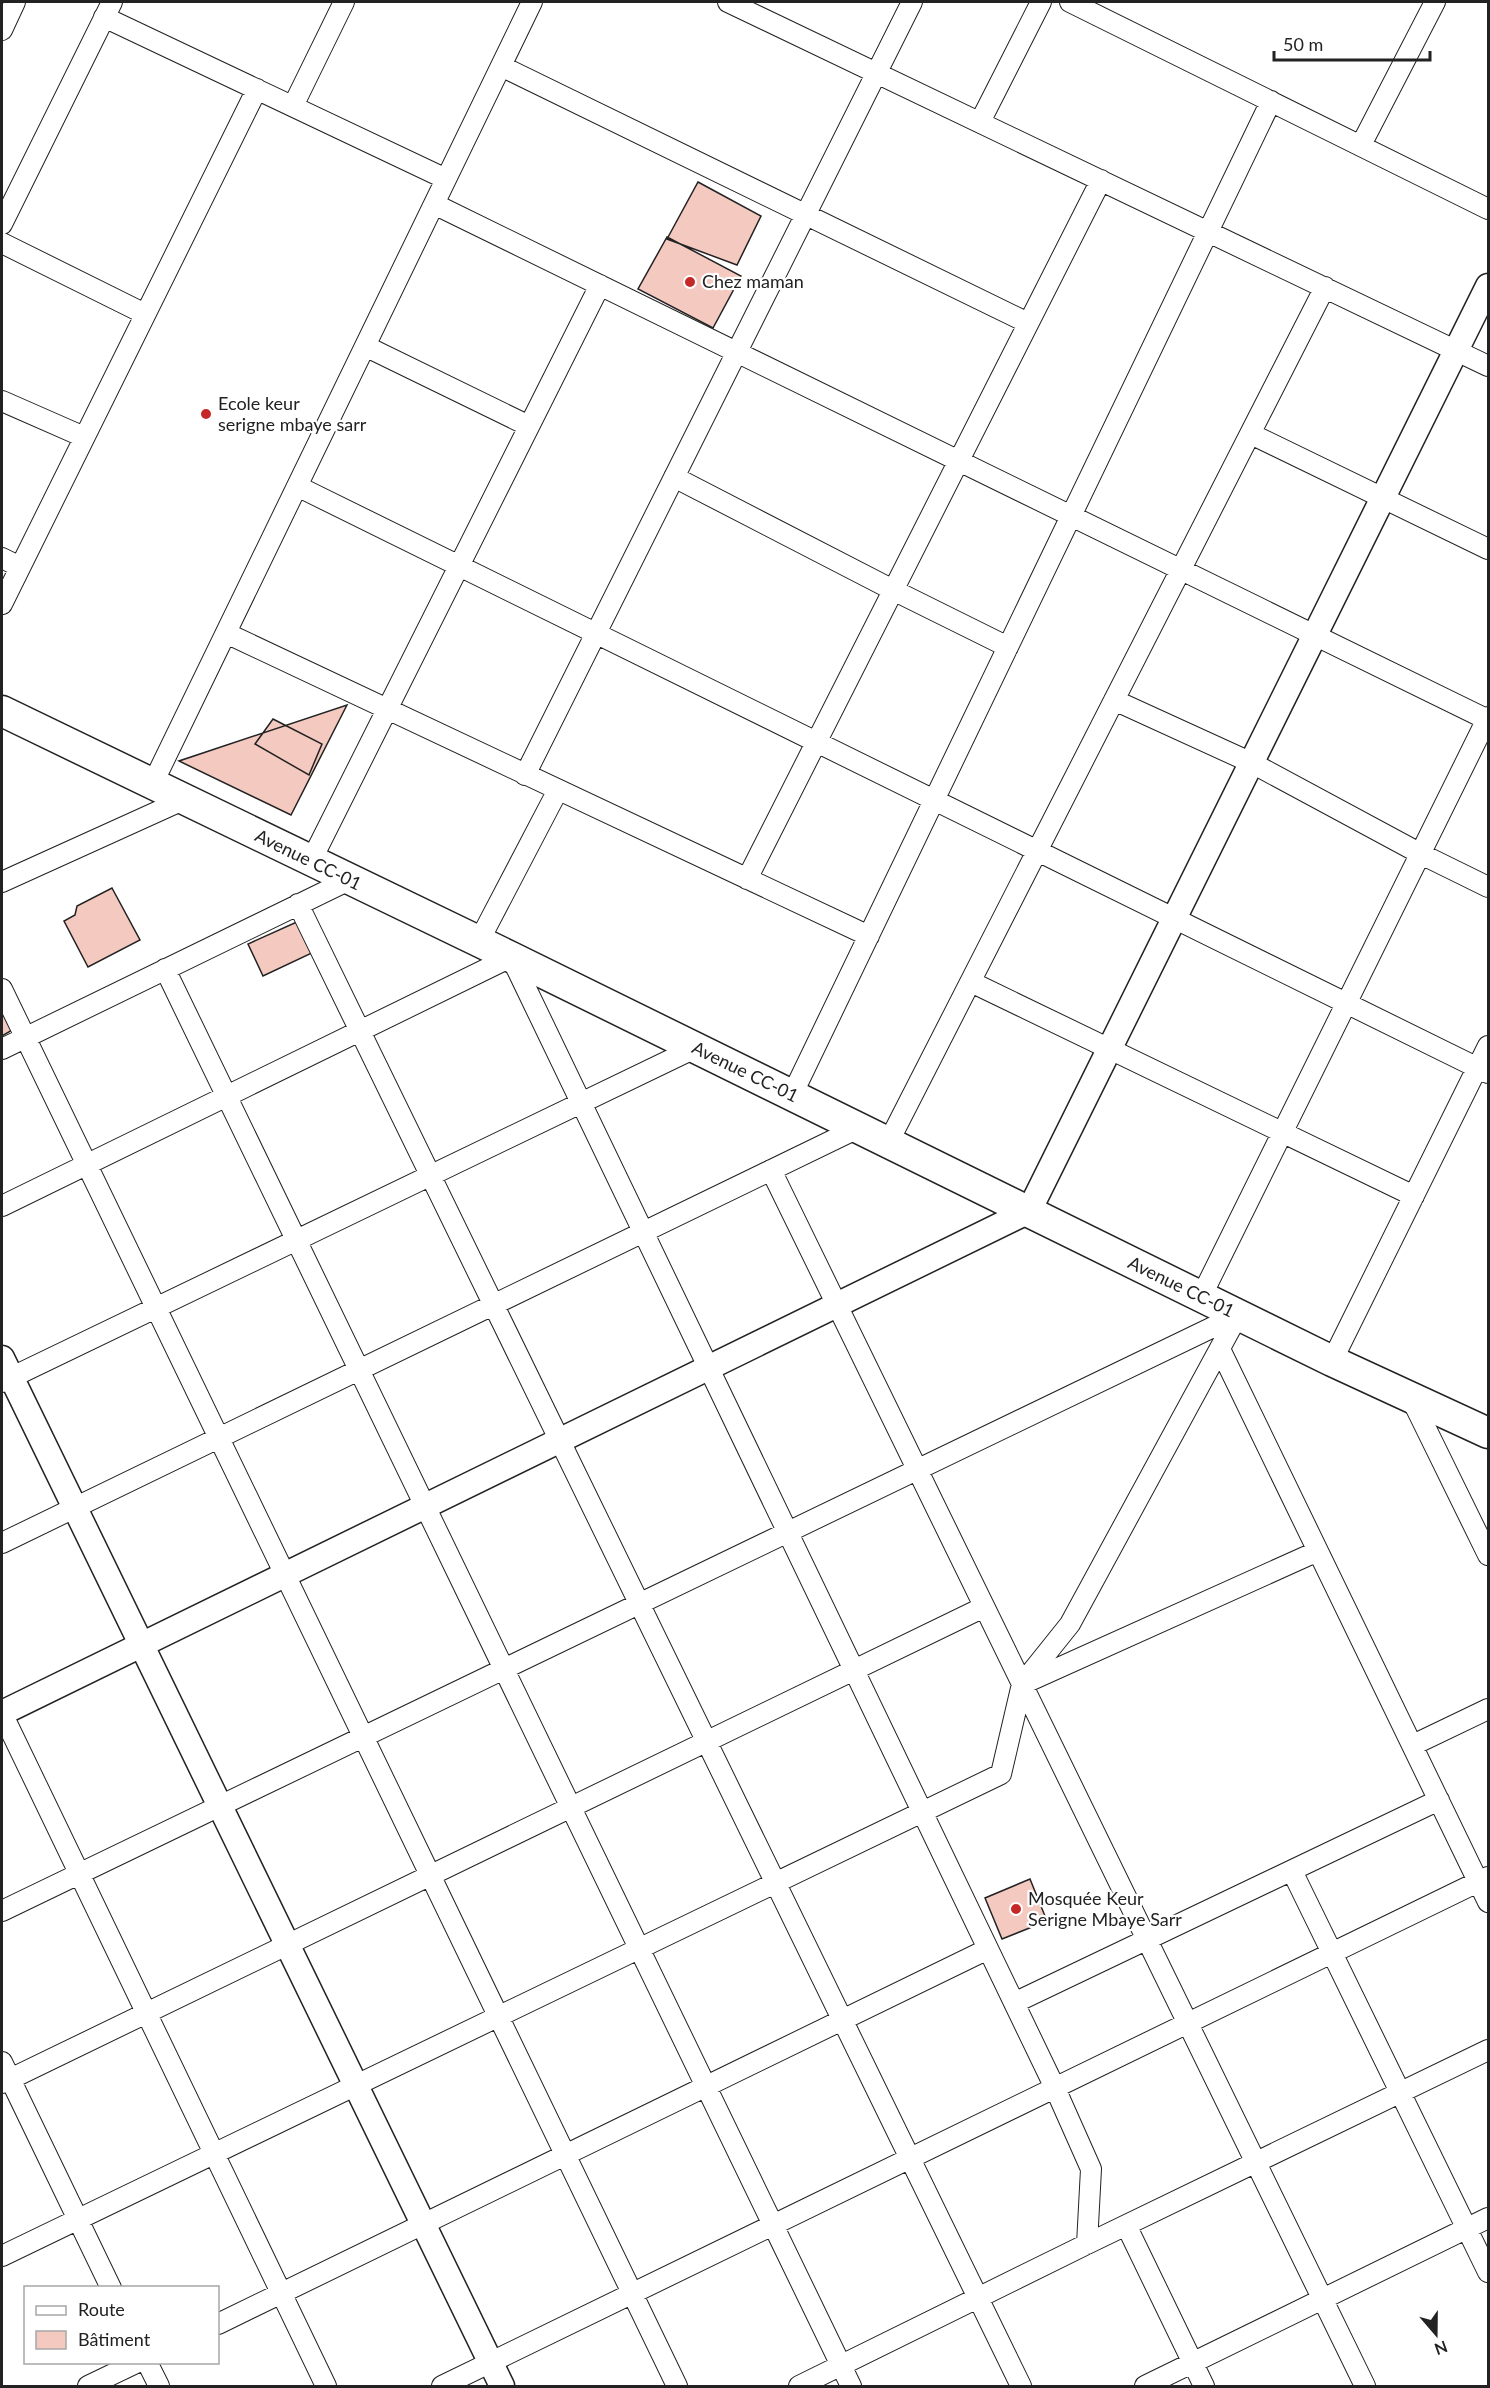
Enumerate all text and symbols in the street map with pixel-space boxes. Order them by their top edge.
scale bar [1274,24,1430,62]
text: 50 m [1283,33,1323,55]
place label: Chez maman [702,270,804,292]
marker: Chez maman [683,275,697,289]
place label: Ecole keur serigne mbaye sarr [218,392,367,435]
marker: Ecole keur serigne mbaye sarr [199,407,213,421]
street label: Avenue CC-01 [252,824,365,894]
street label: Avenue CC-01 [689,1036,802,1106]
street label: Avenue CC-01 [1125,1251,1238,1321]
place label: Mosquée Keur Serigne Mbaye Sarr [1028,1887,1182,1930]
marker: Mosquée Keur Serigne Mbaye Sarr [1009,1902,1023,1916]
legend [24,2286,219,2364]
text: Route [78,2298,125,2320]
north arrow [1406,2304,1466,2364]
text: Bâtiment [78,2328,151,2350]
text: N [1432,2338,1450,2360]

